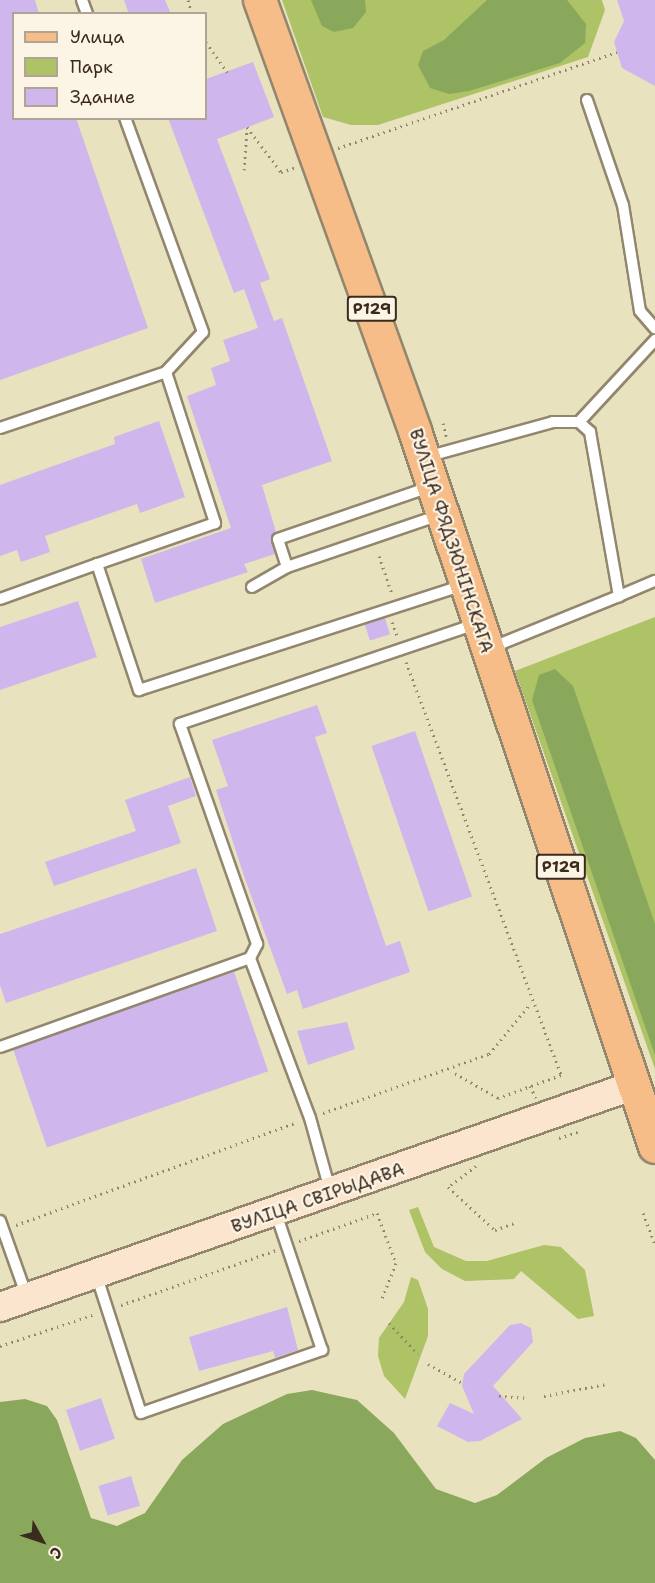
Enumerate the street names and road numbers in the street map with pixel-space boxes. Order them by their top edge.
road number: Р129 [346,296,398,322]
street label: ВУЛІЦА ФЯДЗЮНІНСКАГА [404,426,498,656]
road number: Р129 [536,854,586,880]
street label: ВУЛІЦА СВІРЫДАВА [228,1158,408,1238]

